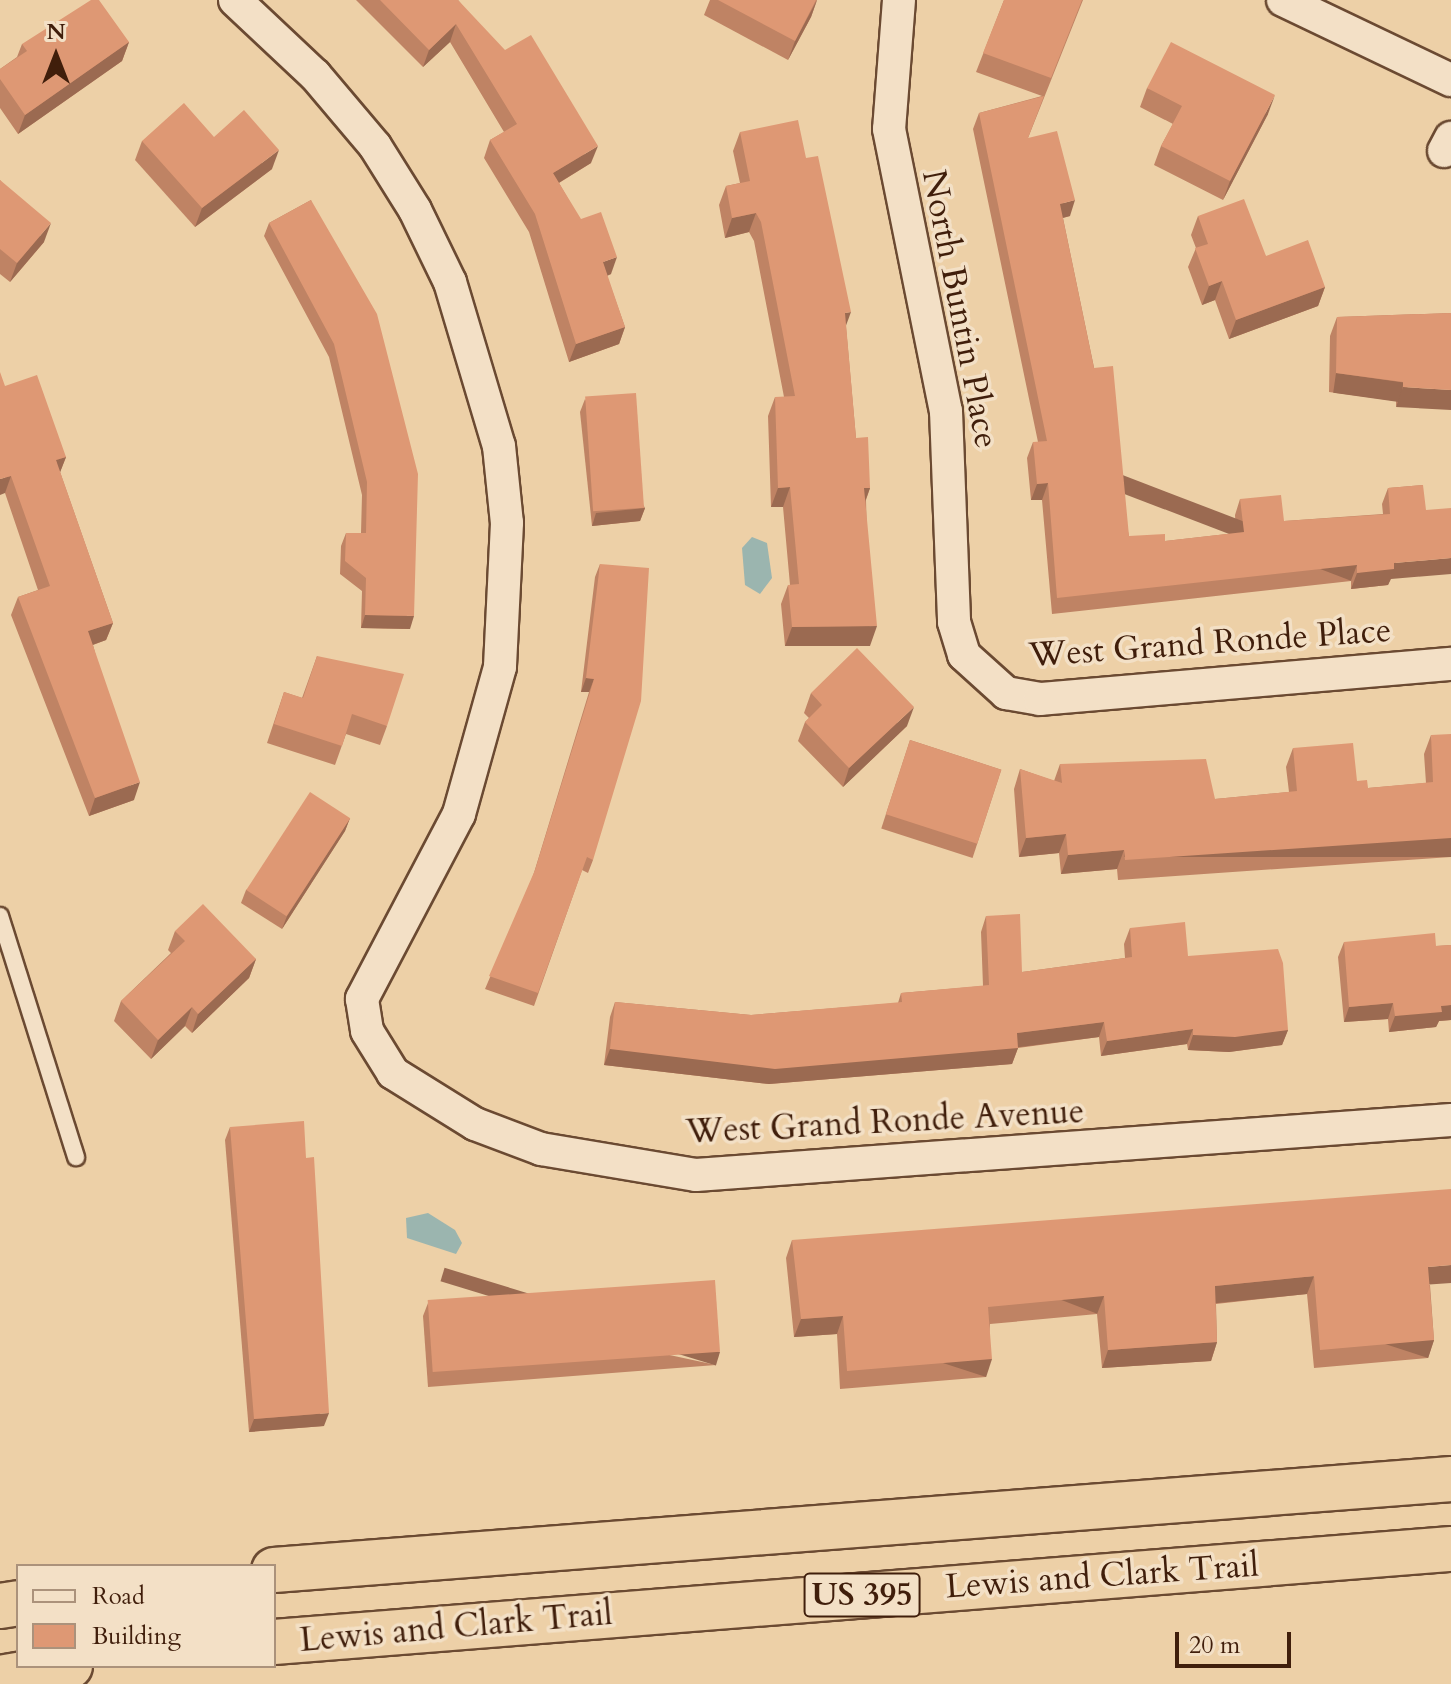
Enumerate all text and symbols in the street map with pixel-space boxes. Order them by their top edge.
north arrow [16,16,96,96]
text: N [46,17,66,47]
street label: North Buntin Place [913,166,1007,452]
street label: West Grand Ronde Place [1027,610,1393,676]
street label: West Grand Ronde Avenue [685,1091,1085,1153]
street label: Lewis and Clark Trail [944,1545,1260,1607]
legend [16,1564,276,1668]
road number: US 395 [802,1567,922,1623]
text: Road [92,1580,145,1613]
street label: Lewis and Clark Trail [298,1593,614,1661]
scale bar [1179,1616,1295,1666]
text: Building [92,1620,181,1653]
text: 20 m [1189,1629,1240,1662]

